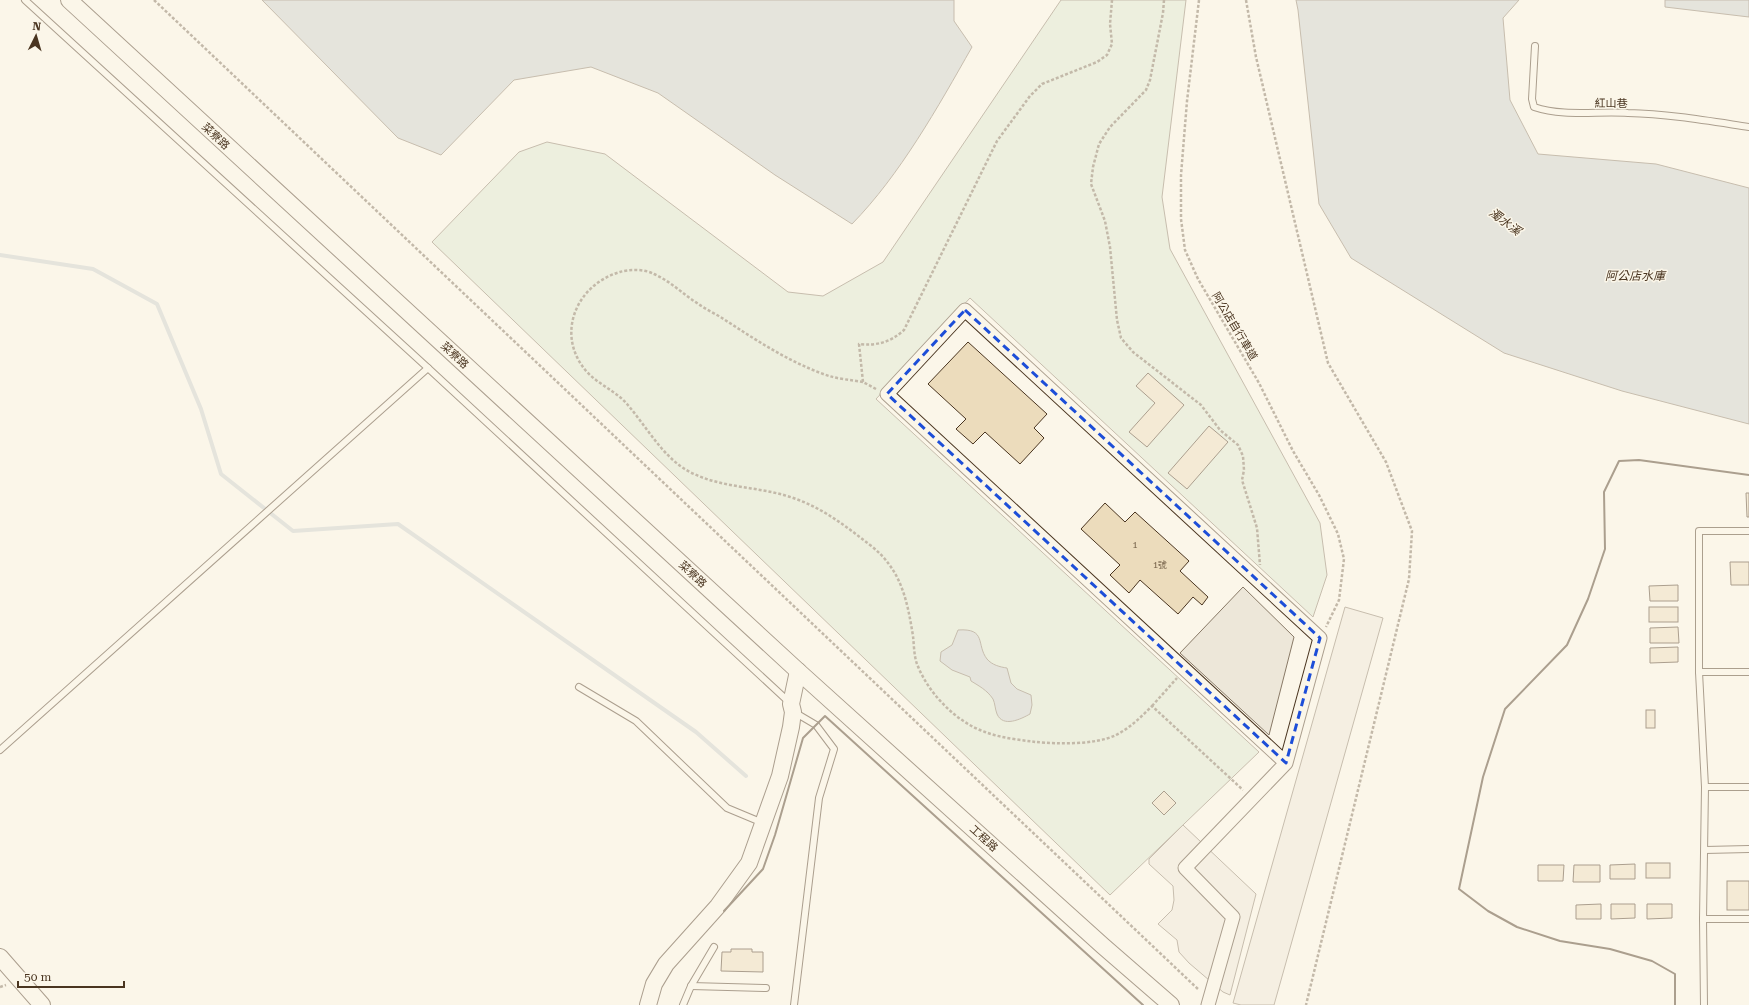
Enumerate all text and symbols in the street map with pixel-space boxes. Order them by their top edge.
north arrow [16,16,56,56]
text: N [32,20,42,33]
street label: 紅山巷 [1595,97,1628,110]
street label: 菜寮路 [199,120,232,152]
water label: 濁水溪 [1486,206,1525,240]
water label: 阿公店水庫 [1605,269,1667,283]
street label: 阿公店自行車道 [1209,290,1260,363]
street label: 菜寮路 [438,339,471,371]
house number: 1 [1132,540,1138,550]
street label: 菜寮路 [676,558,709,590]
house number: 1號 [1153,560,1167,570]
street label: 工程路 [967,823,1000,854]
scale bar [18,963,124,989]
text: 50 m [24,970,51,984]

